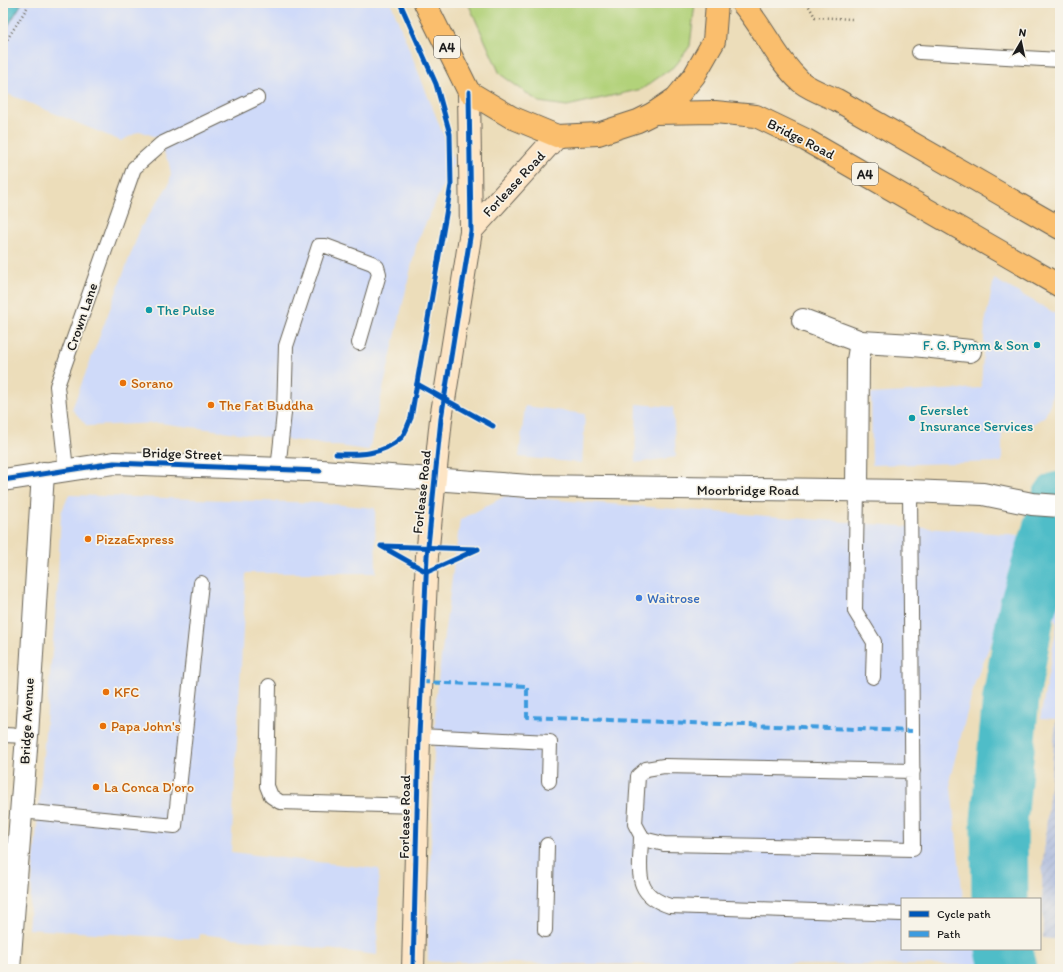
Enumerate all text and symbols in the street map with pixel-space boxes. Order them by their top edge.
north arrow [1001,22,1041,62]
text: N [1018,26,1027,40]
road number: A4 [434,36,460,58]
street label: Bridge Road [765,115,838,163]
street label: Forlease Road [479,147,549,221]
road number: A4 [852,163,878,185]
street label: Crown Lane [62,281,102,353]
place label: The Pulse [157,302,215,319]
marker: The Pulse [144,305,154,315]
place label: F. G. Pymm & Son [923,337,1029,354]
marker: F. G. Pymm & Son [1032,340,1042,350]
place label: Sorano [131,375,173,392]
marker: Sorano [118,378,128,388]
place label: The Fat Buddha [219,397,314,414]
marker: The Fat Buddha [206,400,216,410]
place label: Everslet Insurance Services [920,402,1033,435]
marker: Everslet Insurance Services [907,413,917,423]
street label: Bridge Street [142,444,222,464]
street label: Forlease Road [409,449,435,535]
street label: Moorbridge Road [697,482,800,499]
place label: PizzaExpress [96,531,174,548]
marker: PizzaExpress [83,534,93,544]
place label: Waitrose [647,590,700,607]
marker: Waitrose [634,593,644,603]
street label: Bridge Avenue [16,677,38,765]
place label: KFC [114,684,139,701]
marker: KFC [101,687,111,697]
place label: Papa John's [111,718,181,735]
marker: Papa John's [98,721,108,731]
street label: Forlease Road [396,775,414,859]
place label: La Conca D'oro [104,779,194,796]
marker: La Conca D'oro [91,782,101,792]
legend [901,898,1041,950]
text: Cycle path [937,907,991,921]
text: Path [937,927,960,941]

